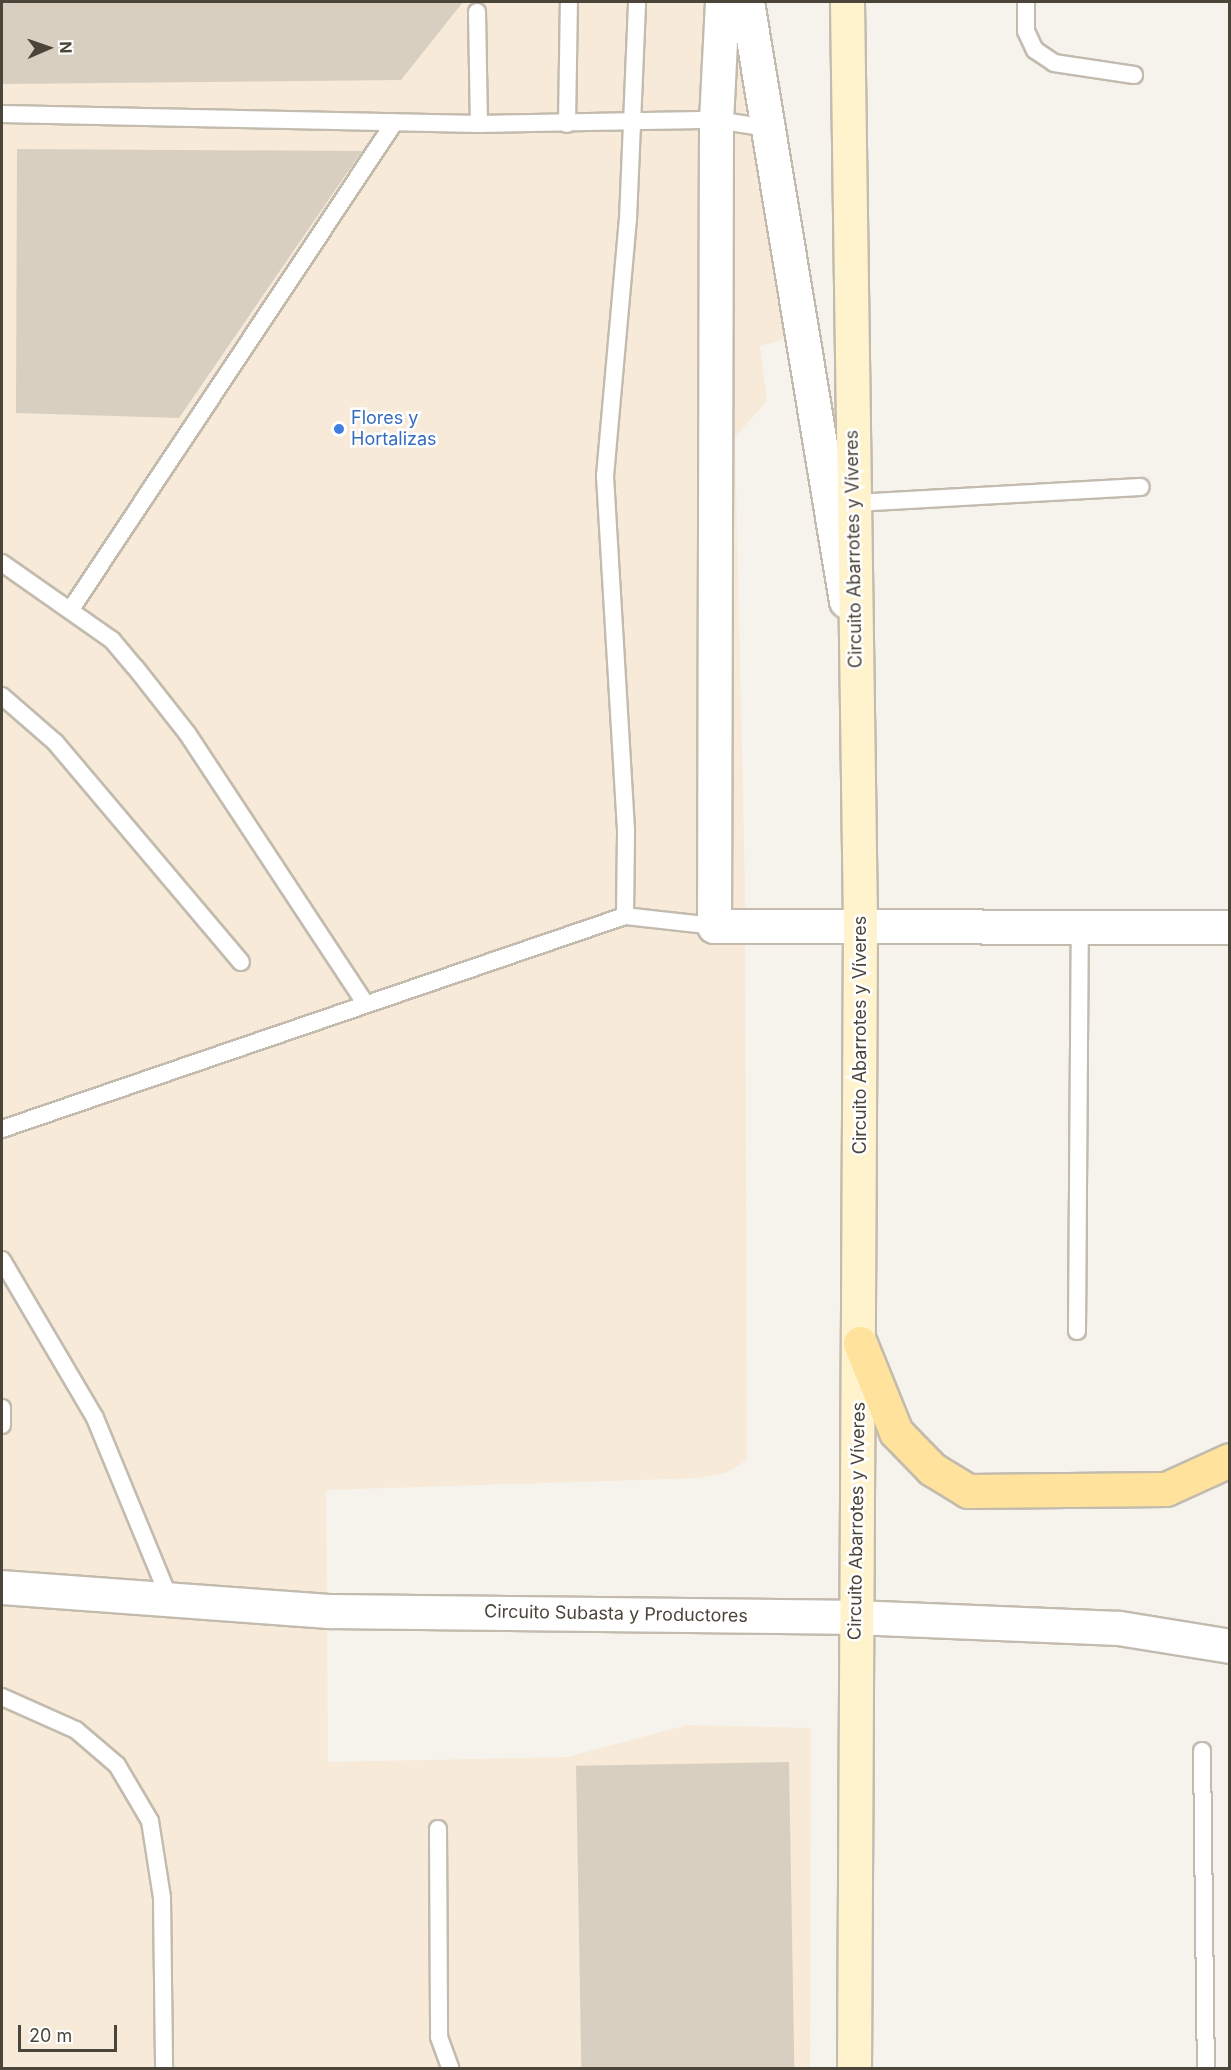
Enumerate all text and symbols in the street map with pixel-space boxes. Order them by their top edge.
north arrow [18,18,78,78]
text: N [56,41,76,54]
place label: Flores y Hortalizas [351,408,437,450]
marker: Flores y Hortalizas [332,422,346,436]
street label: Circuito Abarrotes y Víveres [841,430,867,668]
street label: Circuito Abarrotes y Víveres [849,916,871,1154]
street label: Circuito Abarrotes y Víveres [844,1402,870,1640]
street label: Circuito Subasta y Productores [484,1601,748,1627]
scale bar [21,2013,120,2051]
text: 20 m [29,2025,72,2046]

